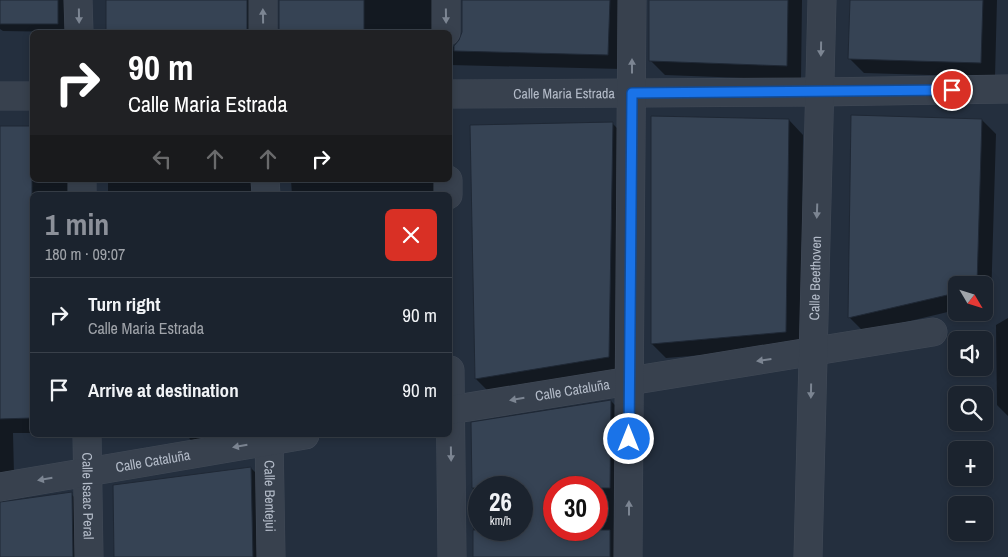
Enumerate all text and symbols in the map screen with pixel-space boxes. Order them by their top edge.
one-way arrow [259,8,267,24]
one-way arrow [75,9,83,25]
one-way arrow [442,9,450,25]
one-way arrow [817,41,825,57]
text: 90 m [128,44,193,91]
icon: right [45,50,110,115]
one-way arrow [628,58,636,74]
pin [931,69,973,111]
icon: arrive [938,76,966,104]
street label: Calle Maria Estrada [513,84,615,103]
text: Calle Maria Estrada [128,89,287,119]
icon: left [148,145,176,173]
icon: ahead [201,145,229,173]
icon: ahead [254,145,282,173]
icon: right [307,145,335,173]
one-way arrow [812,203,820,219]
text: 1 min [45,204,109,244]
button: close [385,209,437,261]
street label: Calle Beethoven [805,236,825,320]
text: 180 m · 09:07 [45,243,125,265]
north arrow [948,276,992,321]
map controls [948,276,993,541]
text: Turn right [88,291,160,317]
icon: right [45,301,73,329]
text: 90 m [402,302,437,328]
text: Calle Maria Estrada [88,317,204,339]
button: sound [948,331,993,376]
one-way arrow [755,356,771,364]
street label: Calle Cataluña [534,375,612,405]
icon: arrive [45,376,73,404]
text: Arrive at destination [88,377,239,403]
text: 90 m [402,377,437,403]
one-way arrow [807,383,815,399]
button: search [948,386,993,431]
one-way arrow [509,395,525,403]
position arrow [602,412,654,464]
button: + [948,441,993,486]
one-way arrow [232,443,248,451]
street label: Calle Cataluña [114,446,192,476]
one-way arrow [447,446,455,462]
street label: Calle Isaac Peral [78,452,98,540]
street label: Calle Bentejui [260,460,280,532]
one-way arrow [37,476,53,484]
speed limit sign: 30 [543,476,608,541]
text: 26 [489,485,512,519]
button: − [948,496,993,541]
one-way arrow [625,500,633,516]
text: km/h [490,513,511,529]

